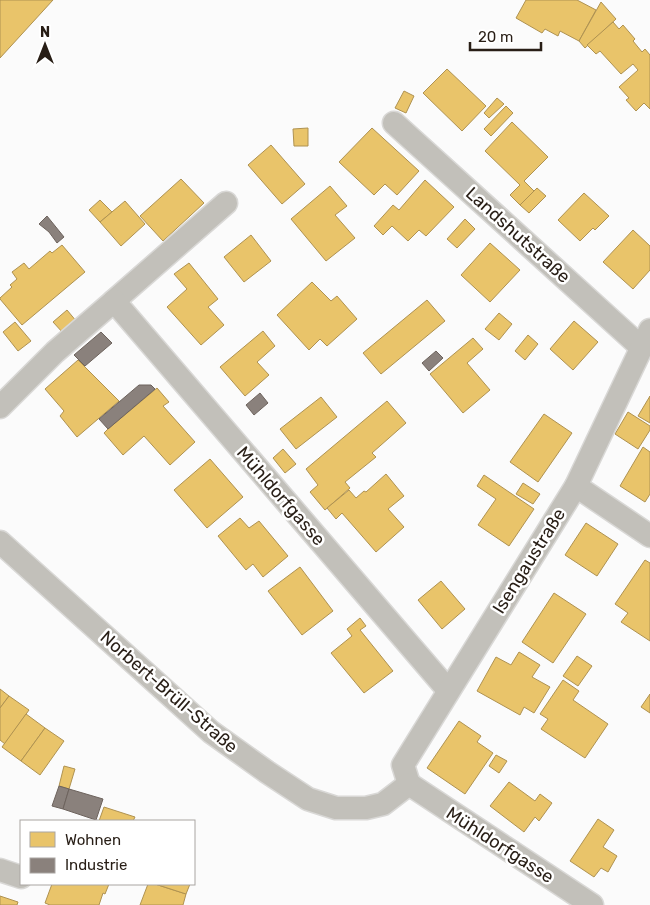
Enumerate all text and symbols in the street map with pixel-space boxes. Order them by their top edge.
north arrow [20,20,70,70]
scale bar [470,20,541,52]
text: N [40,24,50,41]
text: 20 m [478,28,513,46]
street label: Landshutstraße [461,182,575,288]
street label: Mühldorfgasse [232,442,330,550]
street label: Isengaustraße [488,504,570,618]
street label: Norbert-Brüll-Straße [96,626,242,758]
street label: Mühldorfgasse [442,802,558,888]
legend [20,820,195,885]
text: Wohnen [65,831,121,849]
text: Industrie [65,856,127,874]

